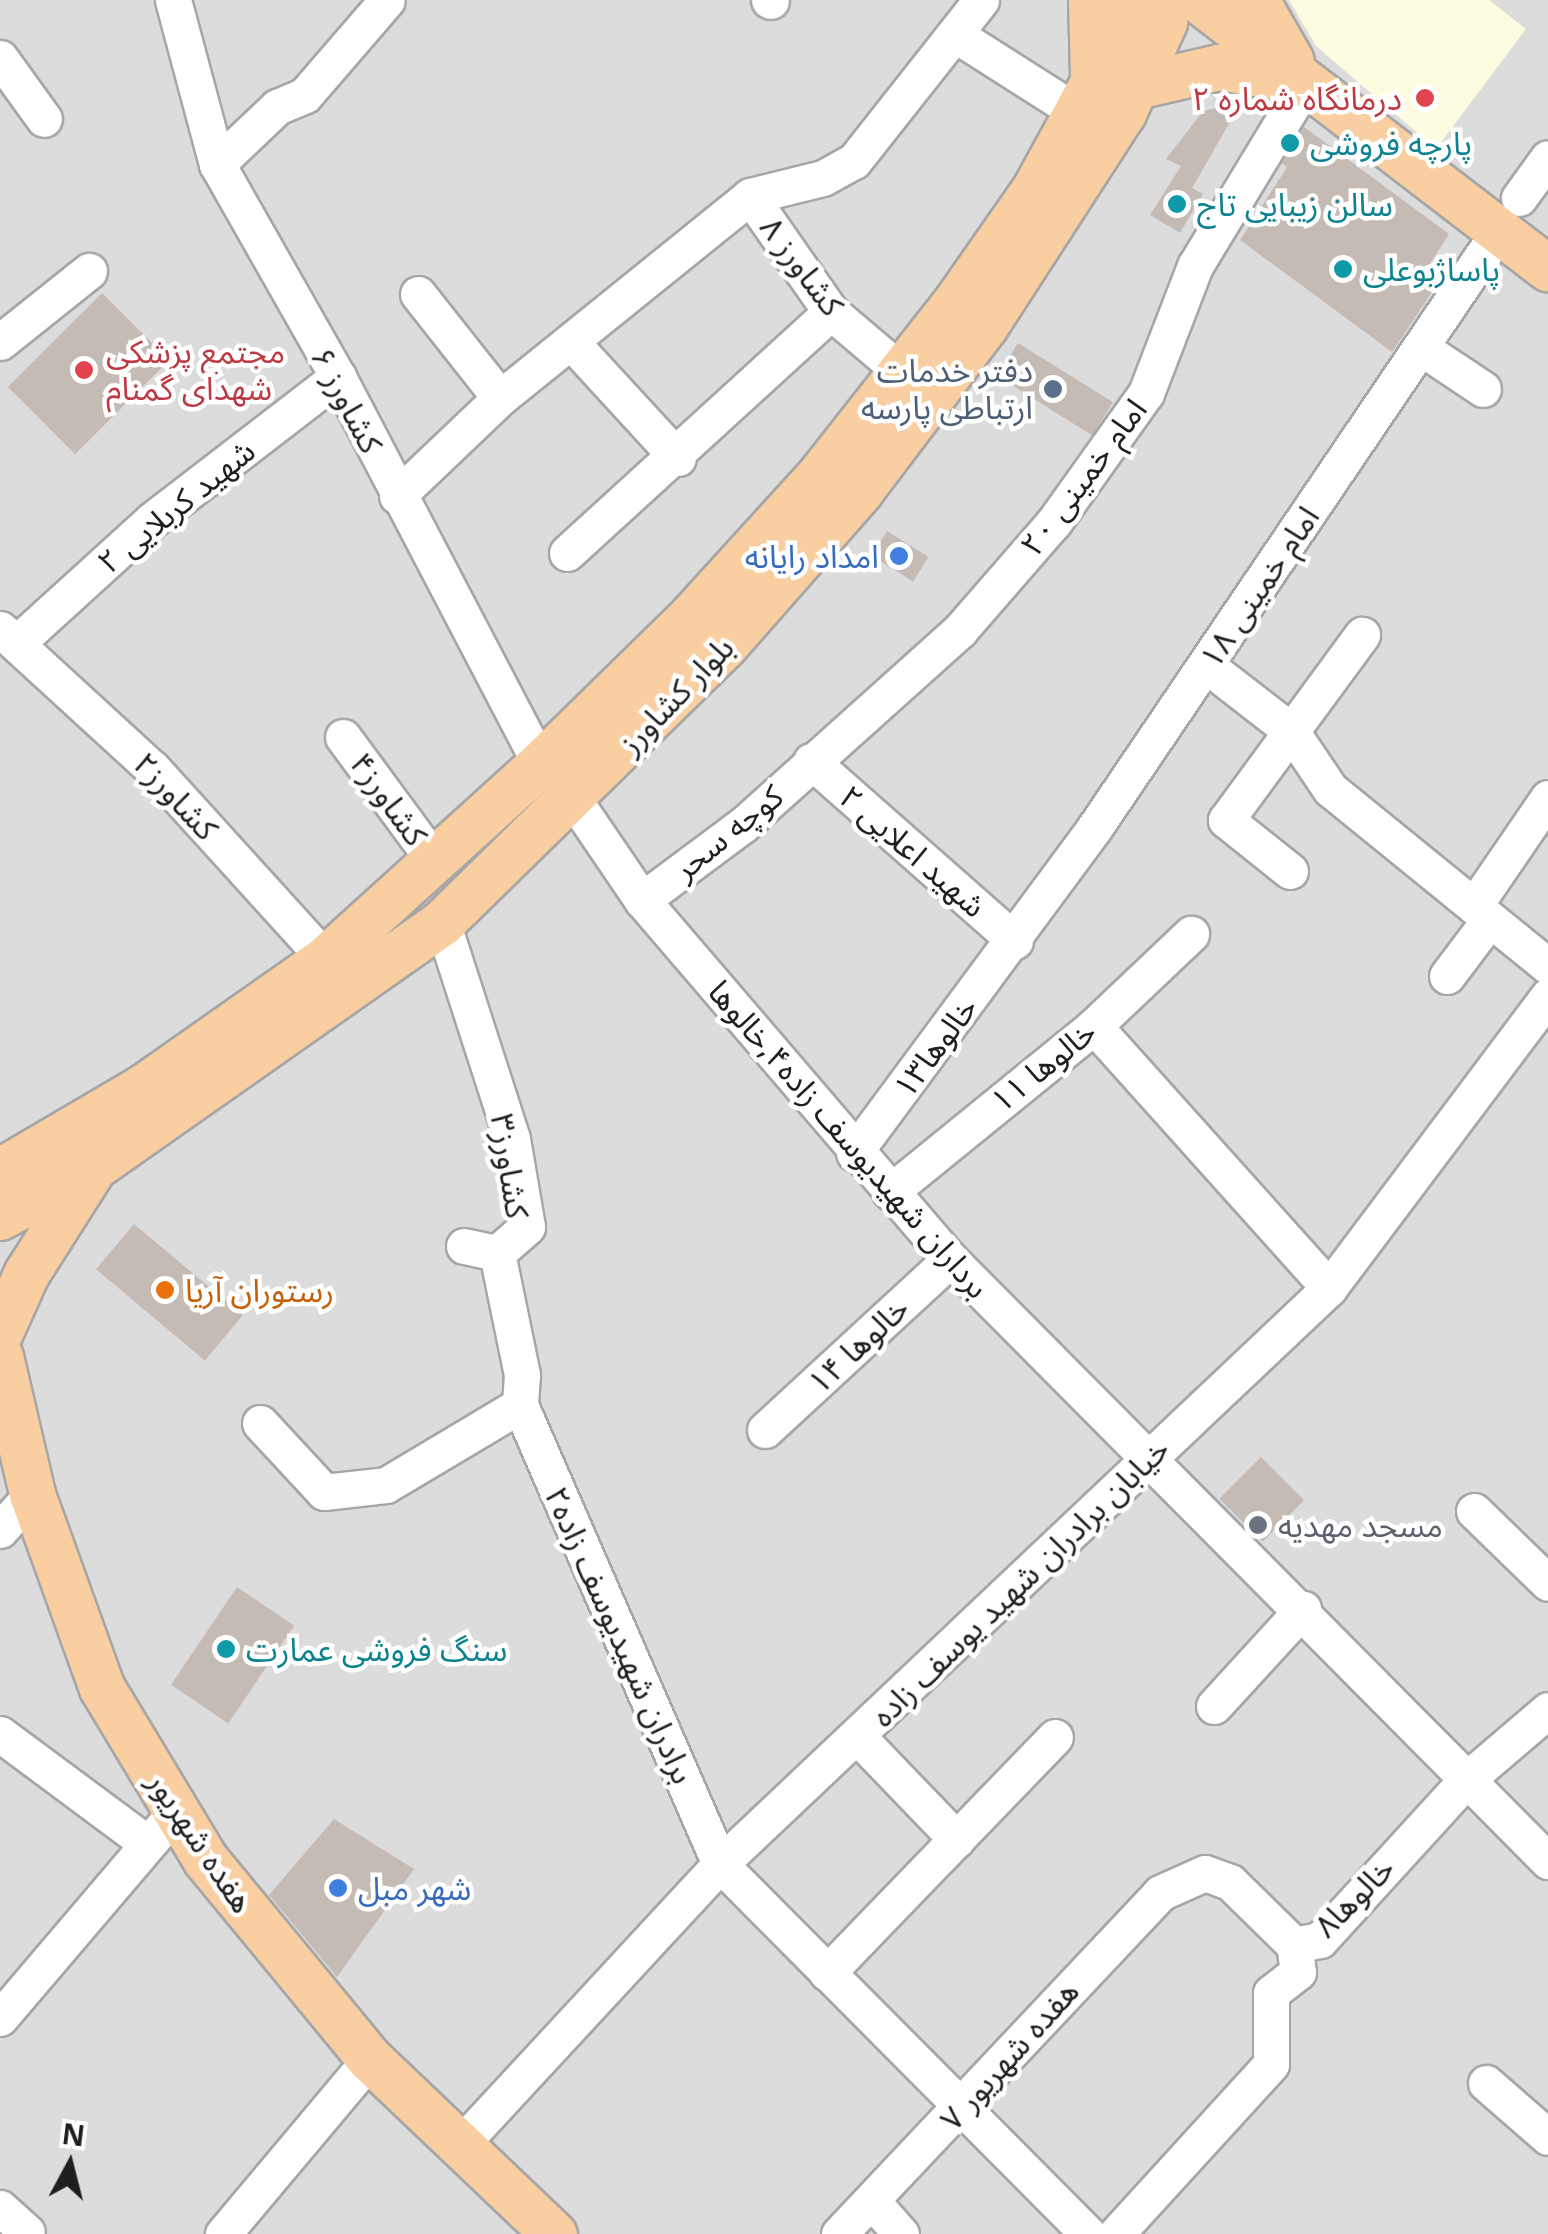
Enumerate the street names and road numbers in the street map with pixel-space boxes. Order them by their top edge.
street label: کشاورز ۸ [752,209,852,323]
street label: کشاورز ۶ [303,341,391,459]
street label: امام خمینی ۲۰ [1012,391,1154,563]
street label: شهید کربلایی ۲ [90,431,262,581]
street label: امام خمینی ۱۸ [1191,499,1327,675]
street label: بلوار کشاورز [611,628,741,762]
street label: کشاورز۲ [126,744,226,848]
street label: کشاورز۴ [342,745,436,853]
street label: کوچه سحر [666,776,790,888]
street label: شهید اعلایی ۲ [832,777,994,925]
street label: برداران شهیدیوسف زاده۴,خالوها [701,972,997,1306]
street label: خالوها۱۳ [885,989,985,1105]
street label: خالوها ۱۱ [983,1012,1103,1120]
street label: کشاورز۳ [483,1111,537,1221]
street label: خالوها ۱۴ [799,1289,917,1401]
street label: خیابان برادران شهید یوسف زاده [863,1430,1177,1734]
street label: برادران شهیدیوسف زاده۲ [537,1481,703,1789]
street label: هفده شهریور [140,1764,262,1920]
street label: خالوها۸ [1306,1849,1402,1945]
street label: هفده شهریور ۷ [932,1972,1086,2138]

